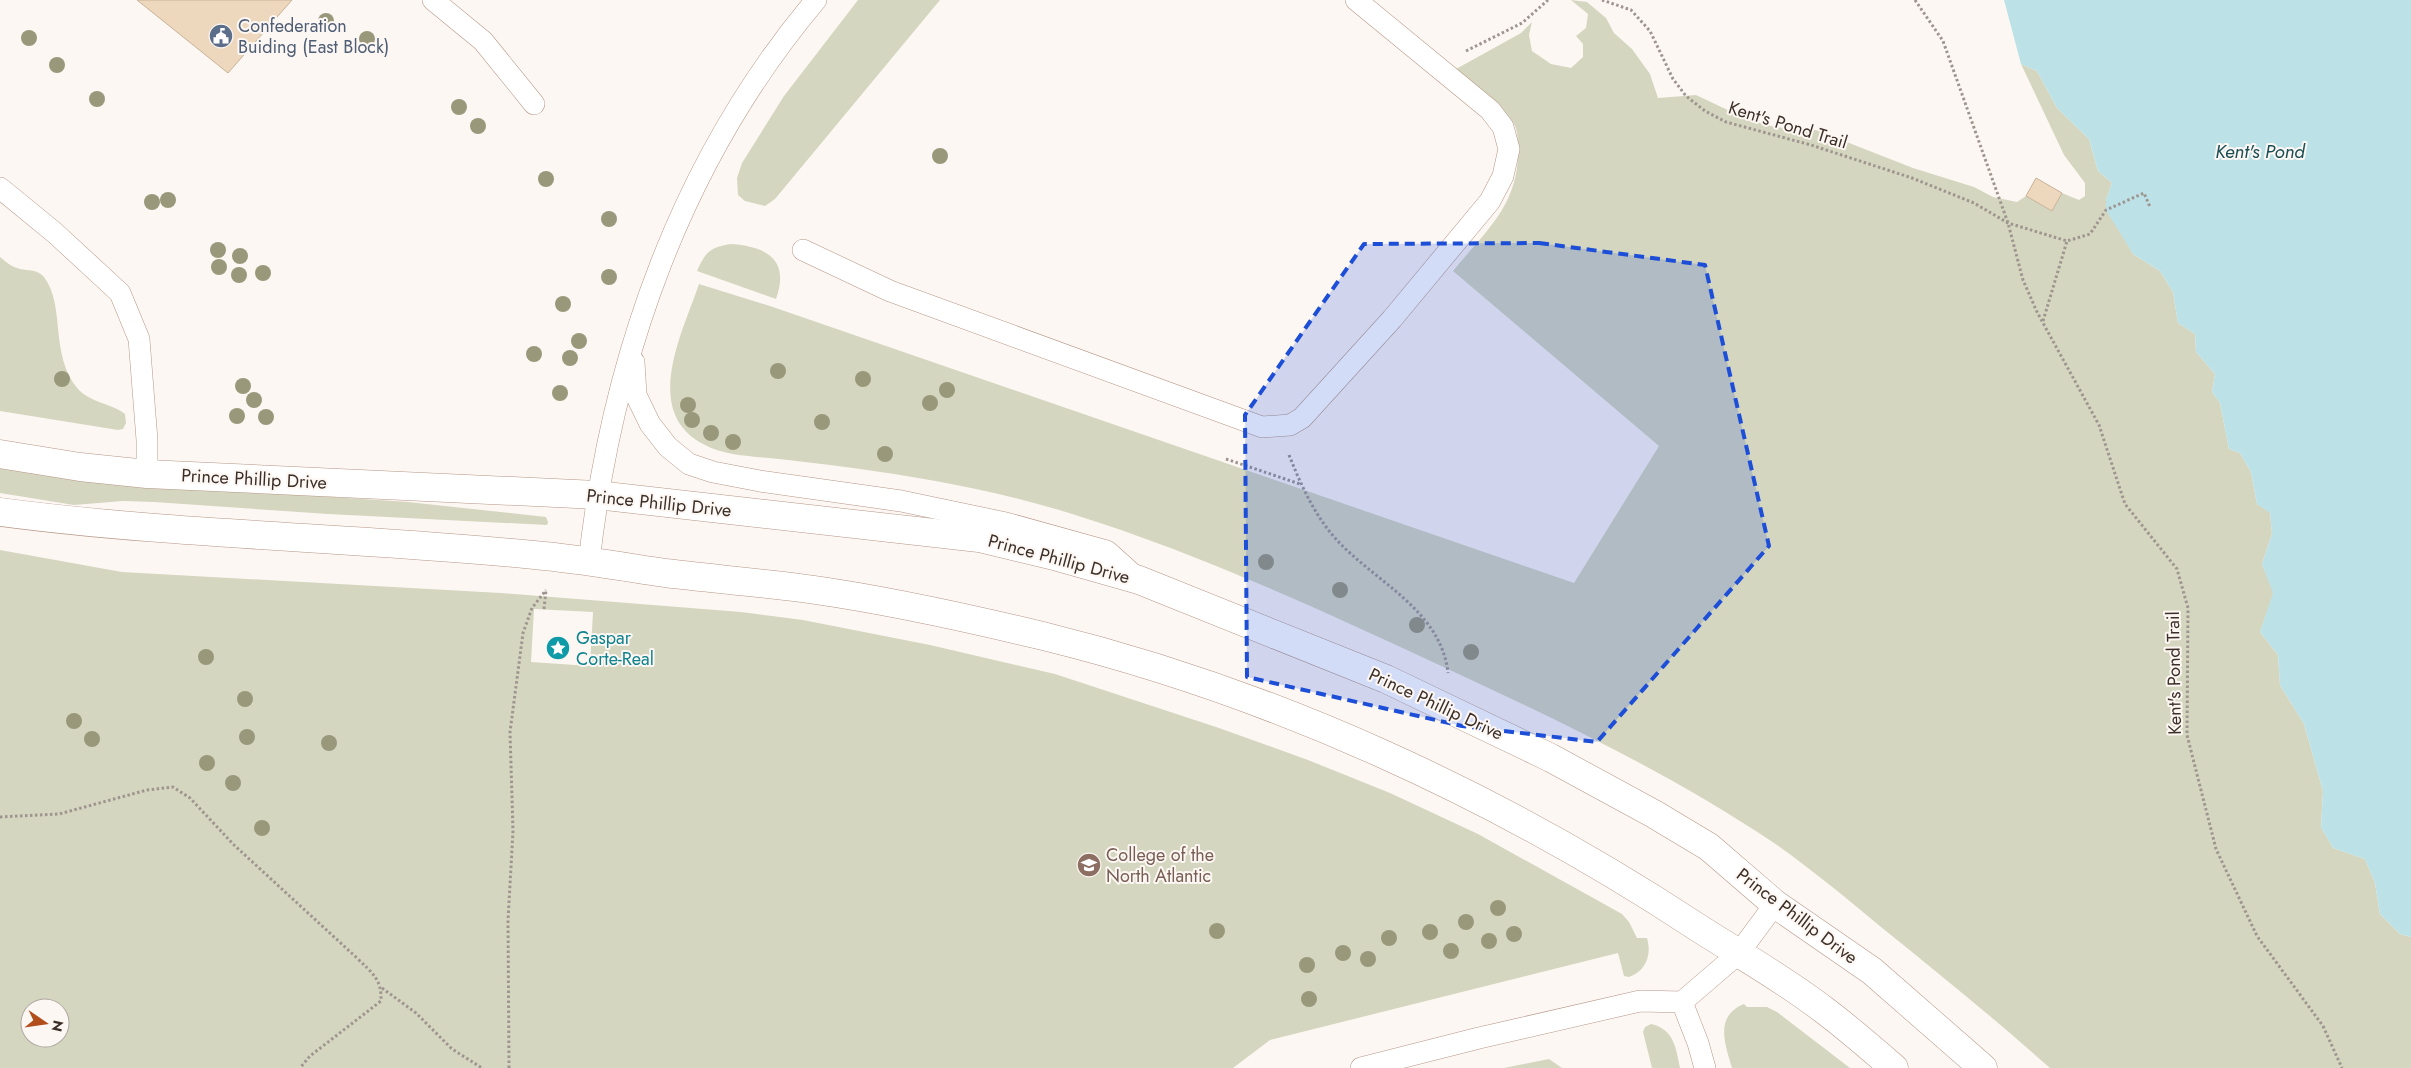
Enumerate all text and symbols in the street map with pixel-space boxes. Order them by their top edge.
place label: Confederation Buiding (East Block) [238,13,389,60]
public building icon: Confederation Buiding (East Block) [208,23,234,49]
street label: Kent's Pond Trail [1725,95,1851,155]
water label: Kent's Pond [2215,138,2306,165]
street label: Prince Phillip Drive [181,462,327,496]
street label: Prince Phillip Drive [585,482,733,524]
street label: Prince Phillip Drive [985,528,1133,590]
street label: Kent's Pond Trail [2160,611,2188,735]
place label: Gaspar Corte-Real [576,625,654,672]
place icon: Gaspar Corte-Real [545,635,571,661]
street label: Prince Phillip Drive [1364,661,1508,747]
place label: College of the North Atlantic [1106,842,1214,889]
school or university icon: College of the North Atlantic [1076,852,1102,878]
street label: Prince Phillip Drive [1731,862,1863,970]
north arrow [20,998,70,1048]
text: N [47,1018,69,1034]

